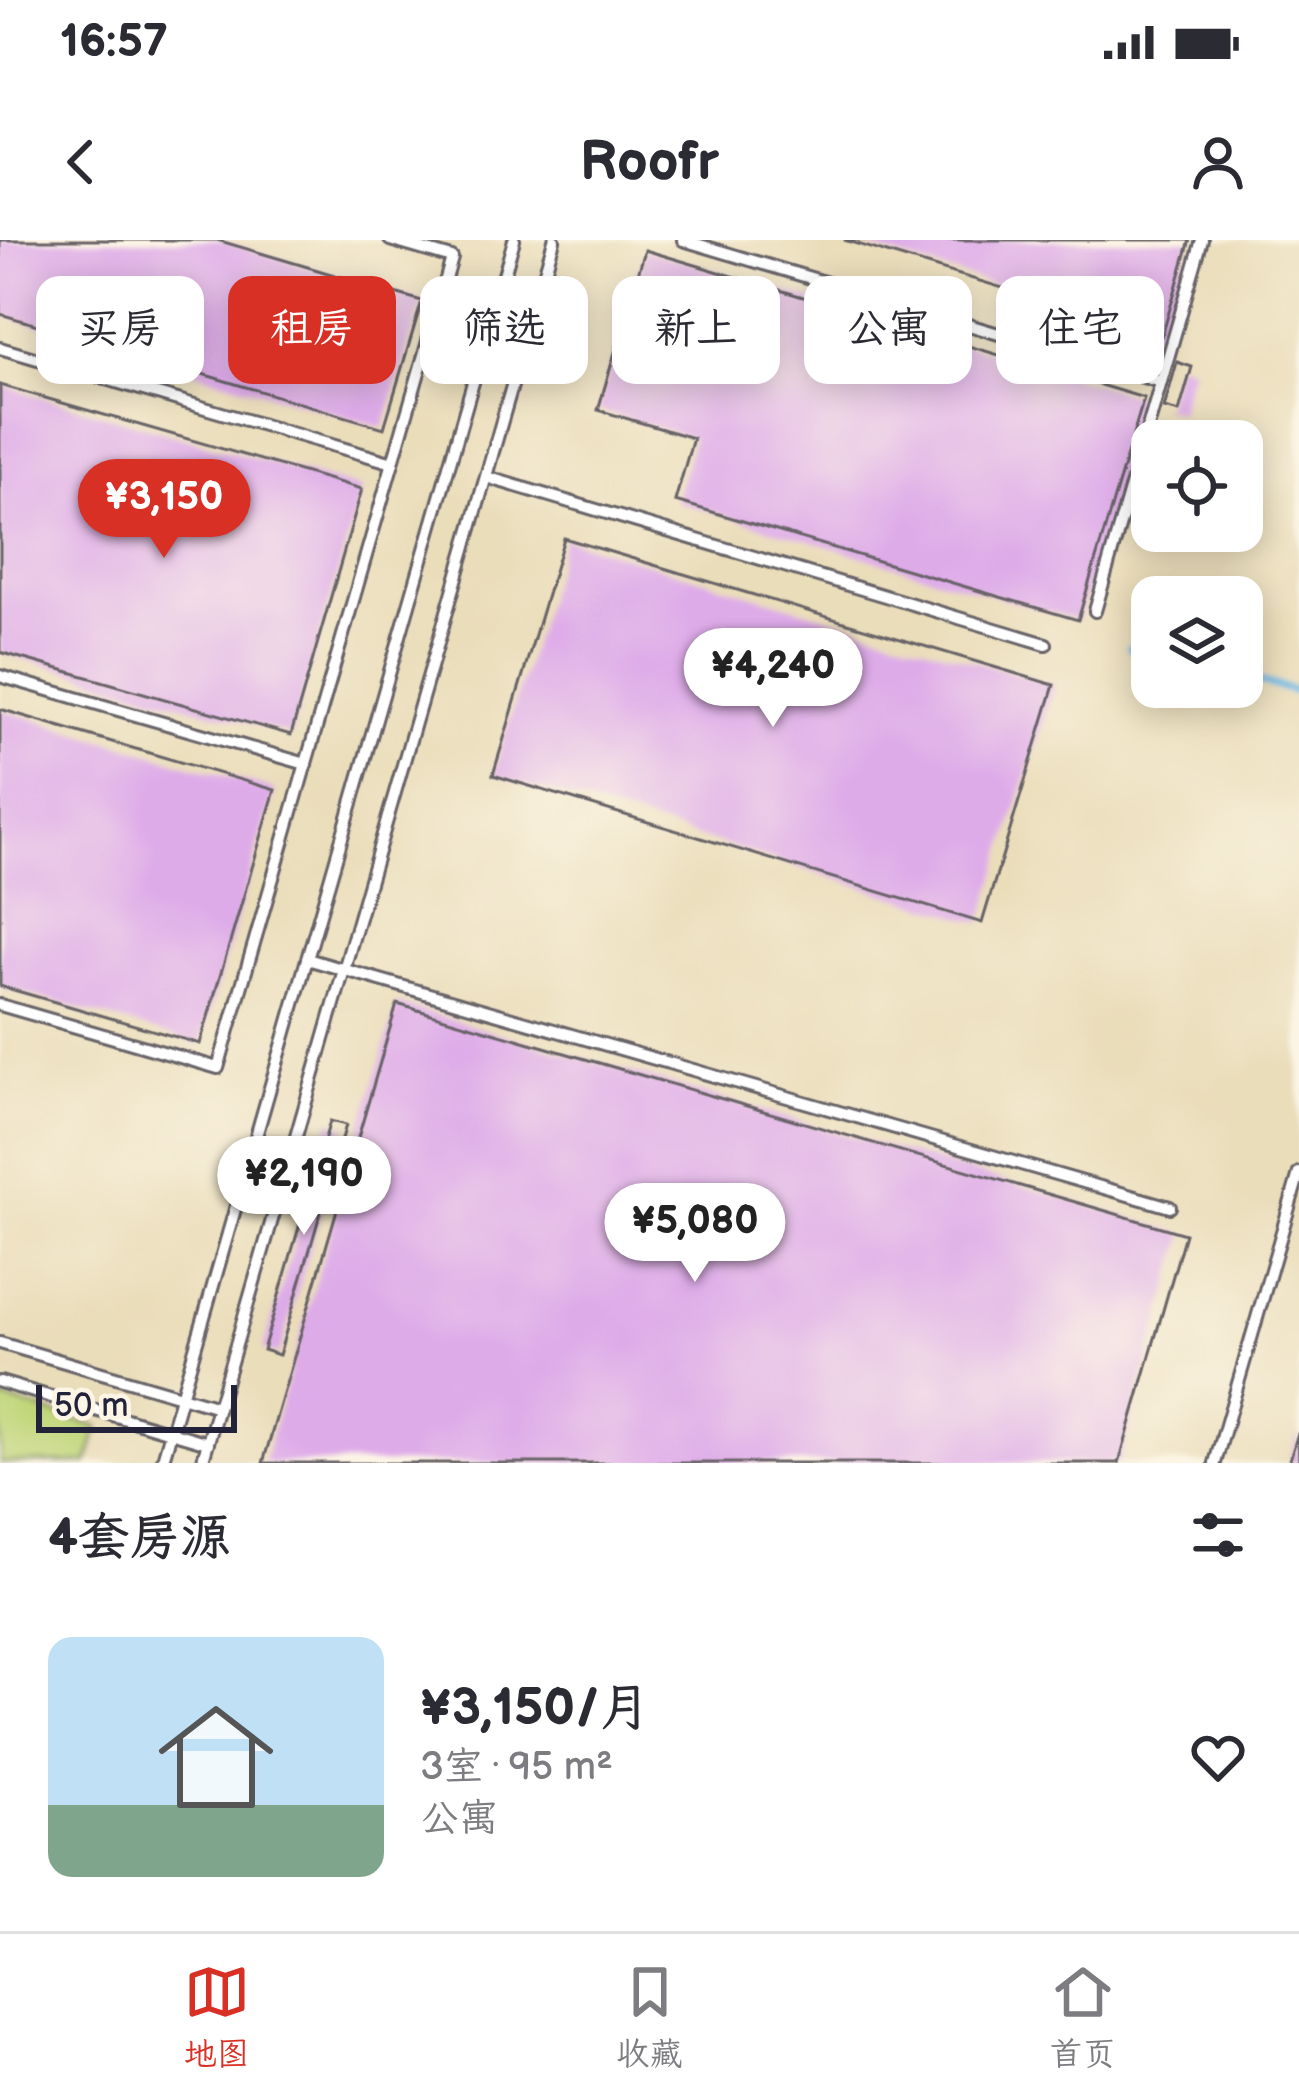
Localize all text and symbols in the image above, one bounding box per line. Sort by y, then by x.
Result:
text: 16:57 [60,15,168,70]
icon: back [48,129,114,195]
icon: person [1185,129,1251,195]
text: Roofr [580,130,719,195]
chip: 买房 [36,276,204,384]
chip: 租房 [228,276,396,384]
chip: 筛选 [420,276,588,384]
chip: 新上 [612,276,780,384]
chip: 公寓 [804,276,972,384]
chip: 住宅 [996,276,1164,384]
map controls [1131,420,1263,708]
button: locate [1131,420,1263,552]
pin: ¥3,150 [66,459,262,561]
text: ¥3,150 [105,474,223,521]
button: layers [1131,576,1263,708]
pin: ¥4,240 [675,628,871,730]
text: ¥4,240 [711,643,835,690]
pin: ¥2,190 [206,1136,402,1238]
text: ¥2,190 [244,1151,364,1198]
pin: ¥5,080 [597,1183,793,1285]
text: ¥5,080 [631,1198,759,1245]
scale bar [36,1379,237,1432]
text: 50 m [54,1386,129,1426]
icon: filters [1185,1502,1251,1568]
text: 4套房源 [48,1508,231,1569]
text: ¥3,150/月 [420,1678,651,1739]
icon: home [144,1685,288,1829]
icon: heart [1185,1724,1251,1790]
text: 3室 · 95 m² [420,1744,613,1791]
text: 公寓 [420,1796,498,1843]
tab: 地图 [184,1959,250,2075]
tab: 收藏 [617,1959,683,2075]
tab: 首页 [1050,1959,1116,2075]

